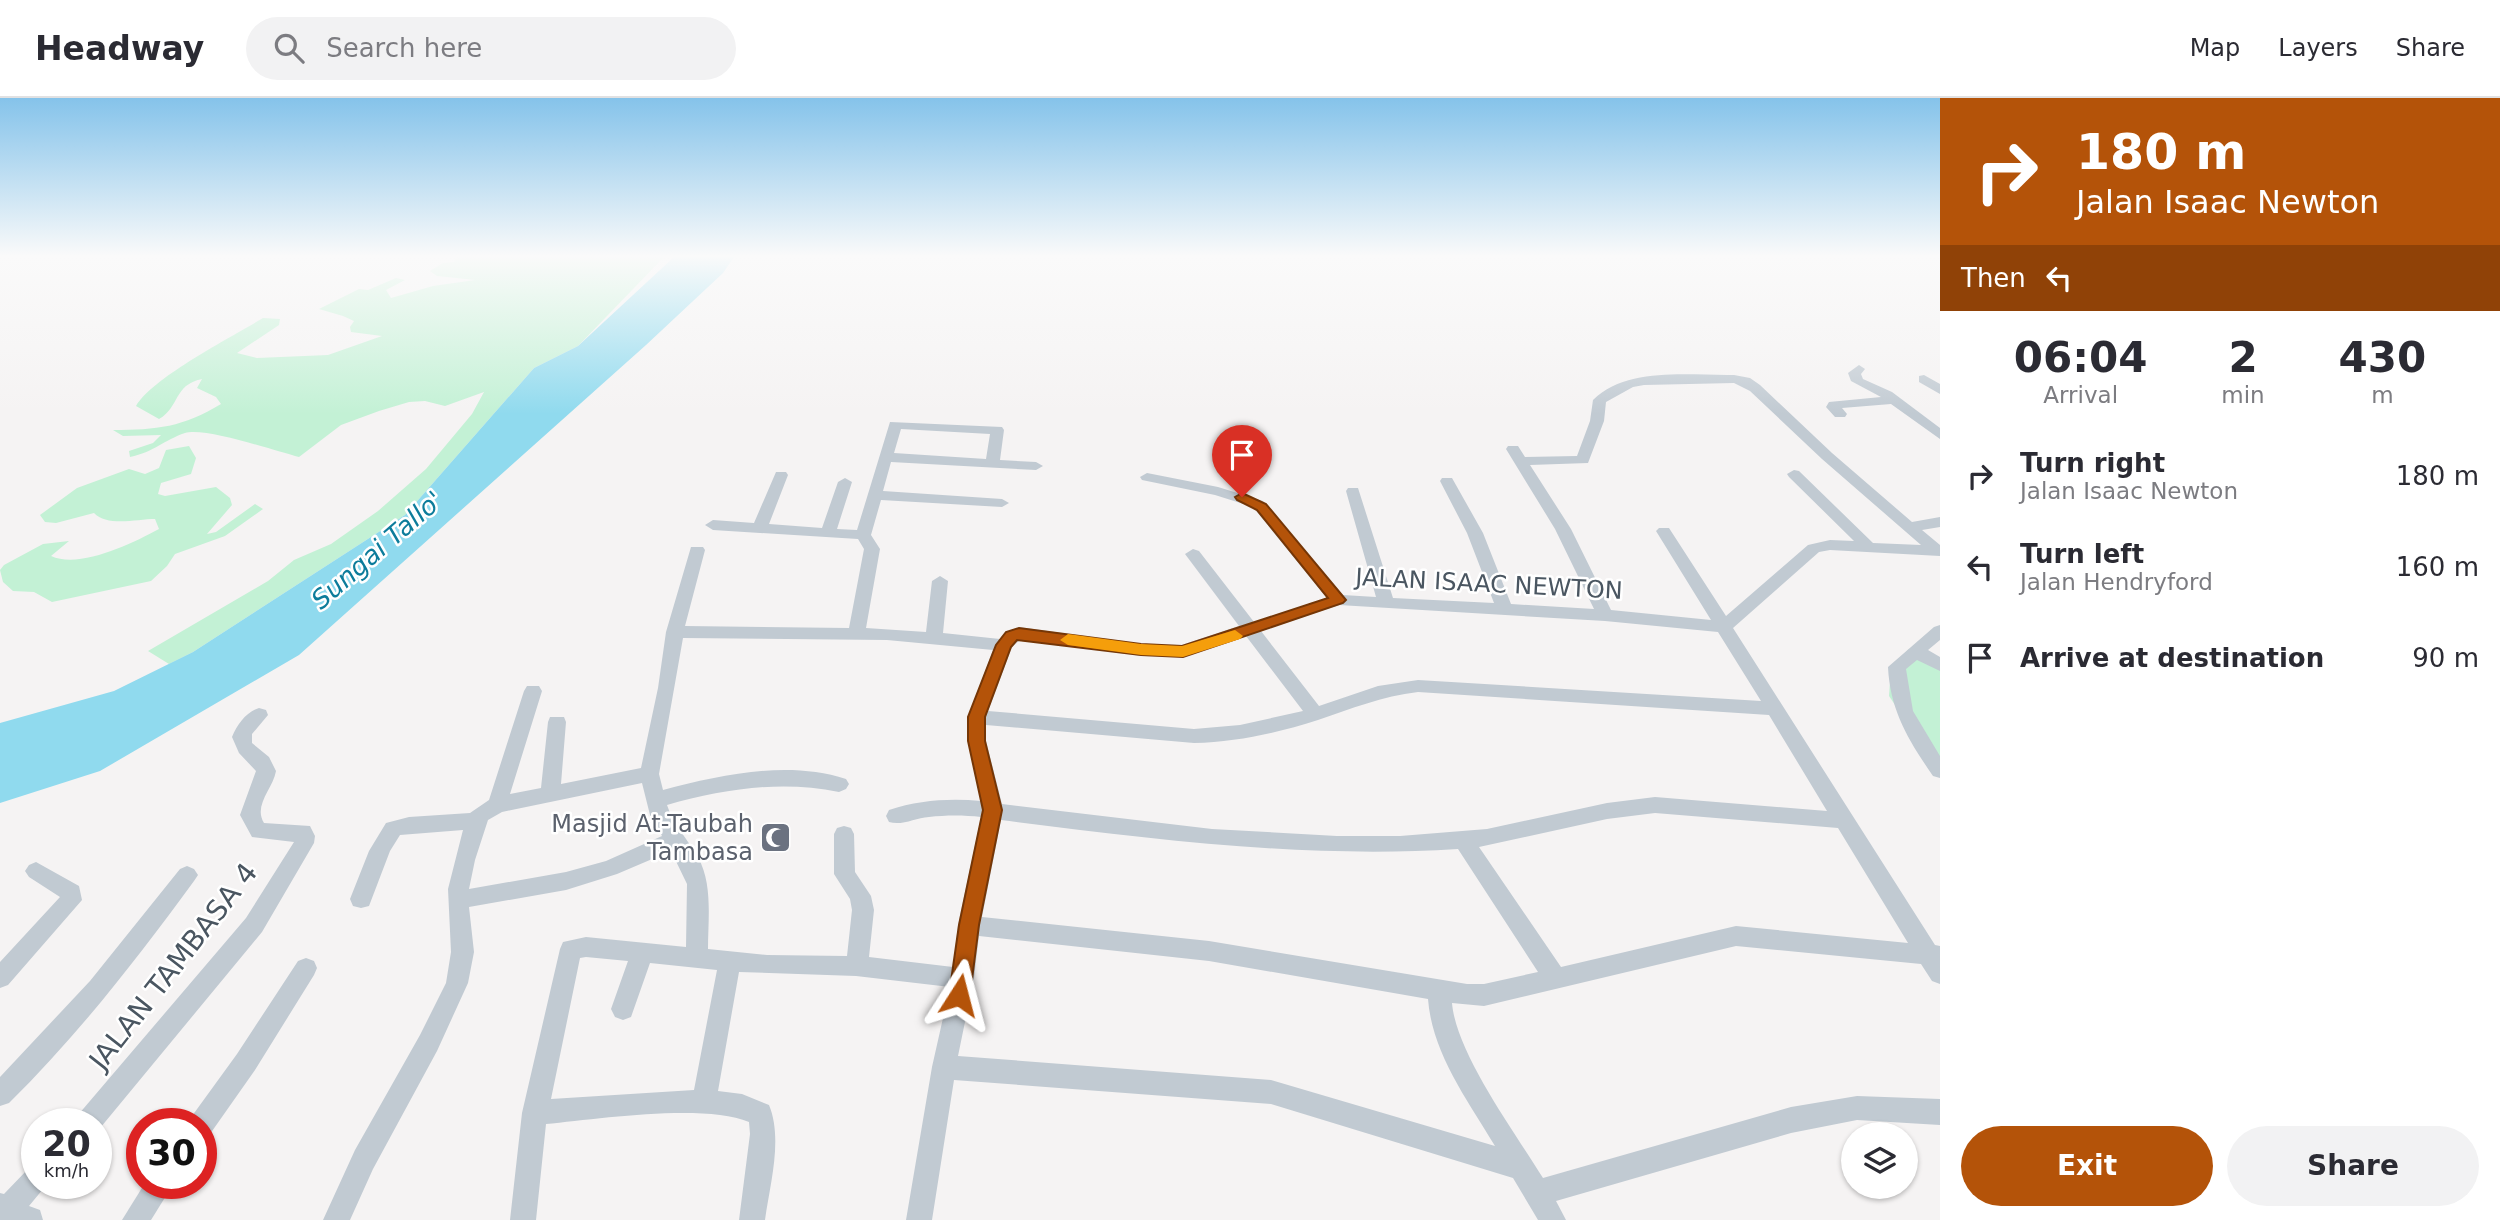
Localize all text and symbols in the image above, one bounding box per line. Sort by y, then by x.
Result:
search box [246,17,736,80]
text: Headway [35,29,204,68]
icon: search [270,29,308,67]
text: Search here [326,33,482,63]
text: Map [2190,34,2240,62]
text: Layers [2278,34,2358,62]
text: Share [2396,34,2465,62]
text: 180 m [2076,124,2246,181]
icon: right [1961,126,2052,217]
text: Jalan Isaac Newton [2076,183,2379,221]
icon: left [2040,259,2078,297]
text: Then [1961,263,2026,293]
text: 06:04 [2014,333,2148,382]
text: 2 [2228,333,2258,382]
text: 430 [2339,333,2426,382]
text: Arrival [2043,382,2118,408]
text: min [2221,382,2265,408]
text: m [2371,382,2394,408]
pin [1212,425,1272,497]
icon: arrive [1223,436,1261,474]
text: Turn right [2020,448,2165,478]
icon: right [1961,457,1999,495]
text: 180 m [2396,461,2479,491]
text: Jalan Isaac Newton [2020,478,2238,504]
water label: Sungai Tallo' [305,485,449,615]
text: Turn left [2020,539,2144,569]
icon: left [1961,548,1999,586]
text: 160 m [2396,552,2479,582]
street label: JALAN ISAAC NEWTON [1353,563,1623,605]
text: Jalan Hendryford [2020,569,2213,595]
icon: arrive [1961,639,1999,677]
text: Arrive at destination [2020,643,2324,673]
text: 90 m [2412,643,2479,673]
place label: Masjid At-Taubah Tambasa [551,810,753,866]
mosque icon: Masjid At-Taubah Tambasa [759,821,793,855]
street label: JALAN TAMBASA 4 [81,856,264,1078]
position arrow [922,958,996,1032]
speed limit sign: 30 [126,1108,217,1199]
map controls [1841,1122,1918,1199]
button: layers [1841,1122,1918,1199]
text: 20 [42,1124,91,1164]
button: Exit [1961,1126,2213,1206]
button: Share [2227,1126,2479,1206]
text: km/h [44,1160,89,1181]

